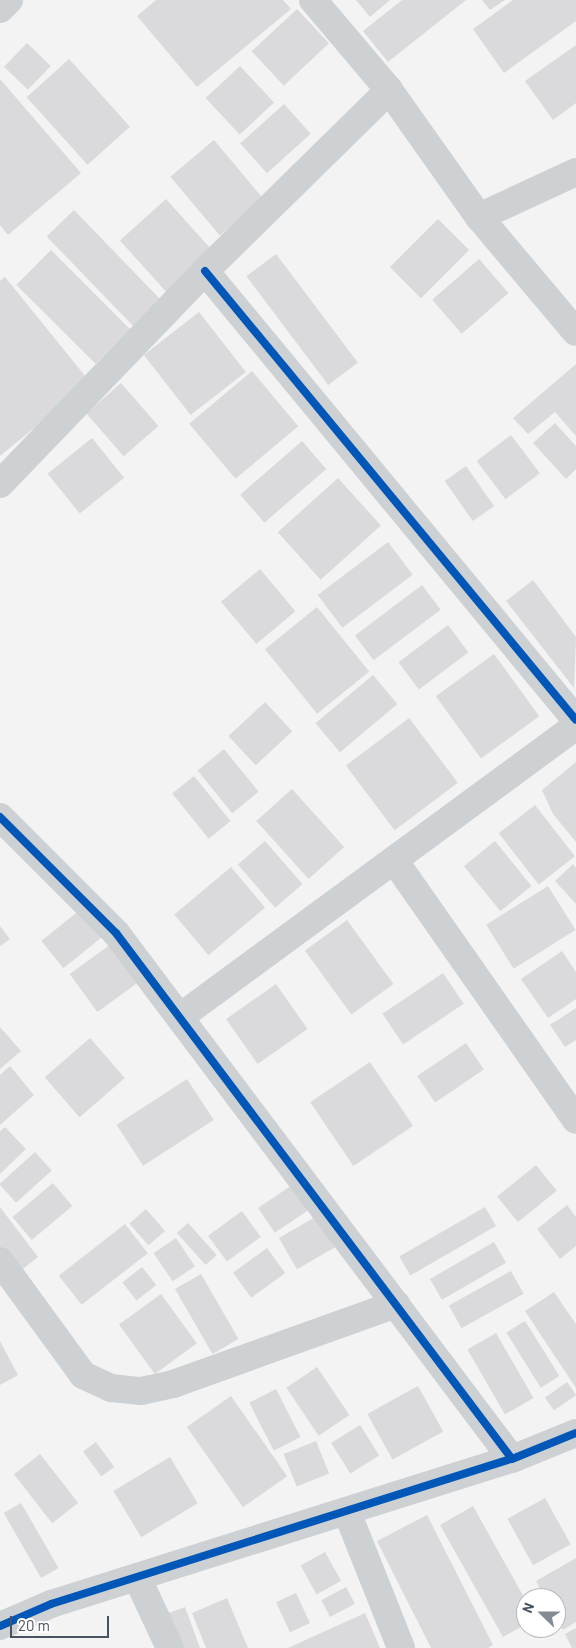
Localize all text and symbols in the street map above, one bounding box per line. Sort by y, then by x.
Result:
north arrow [516,1588,566,1638]
text: N [518,1600,537,1615]
scale bar [12,1606,111,1638]
text: 20 m [18,1616,50,1634]

